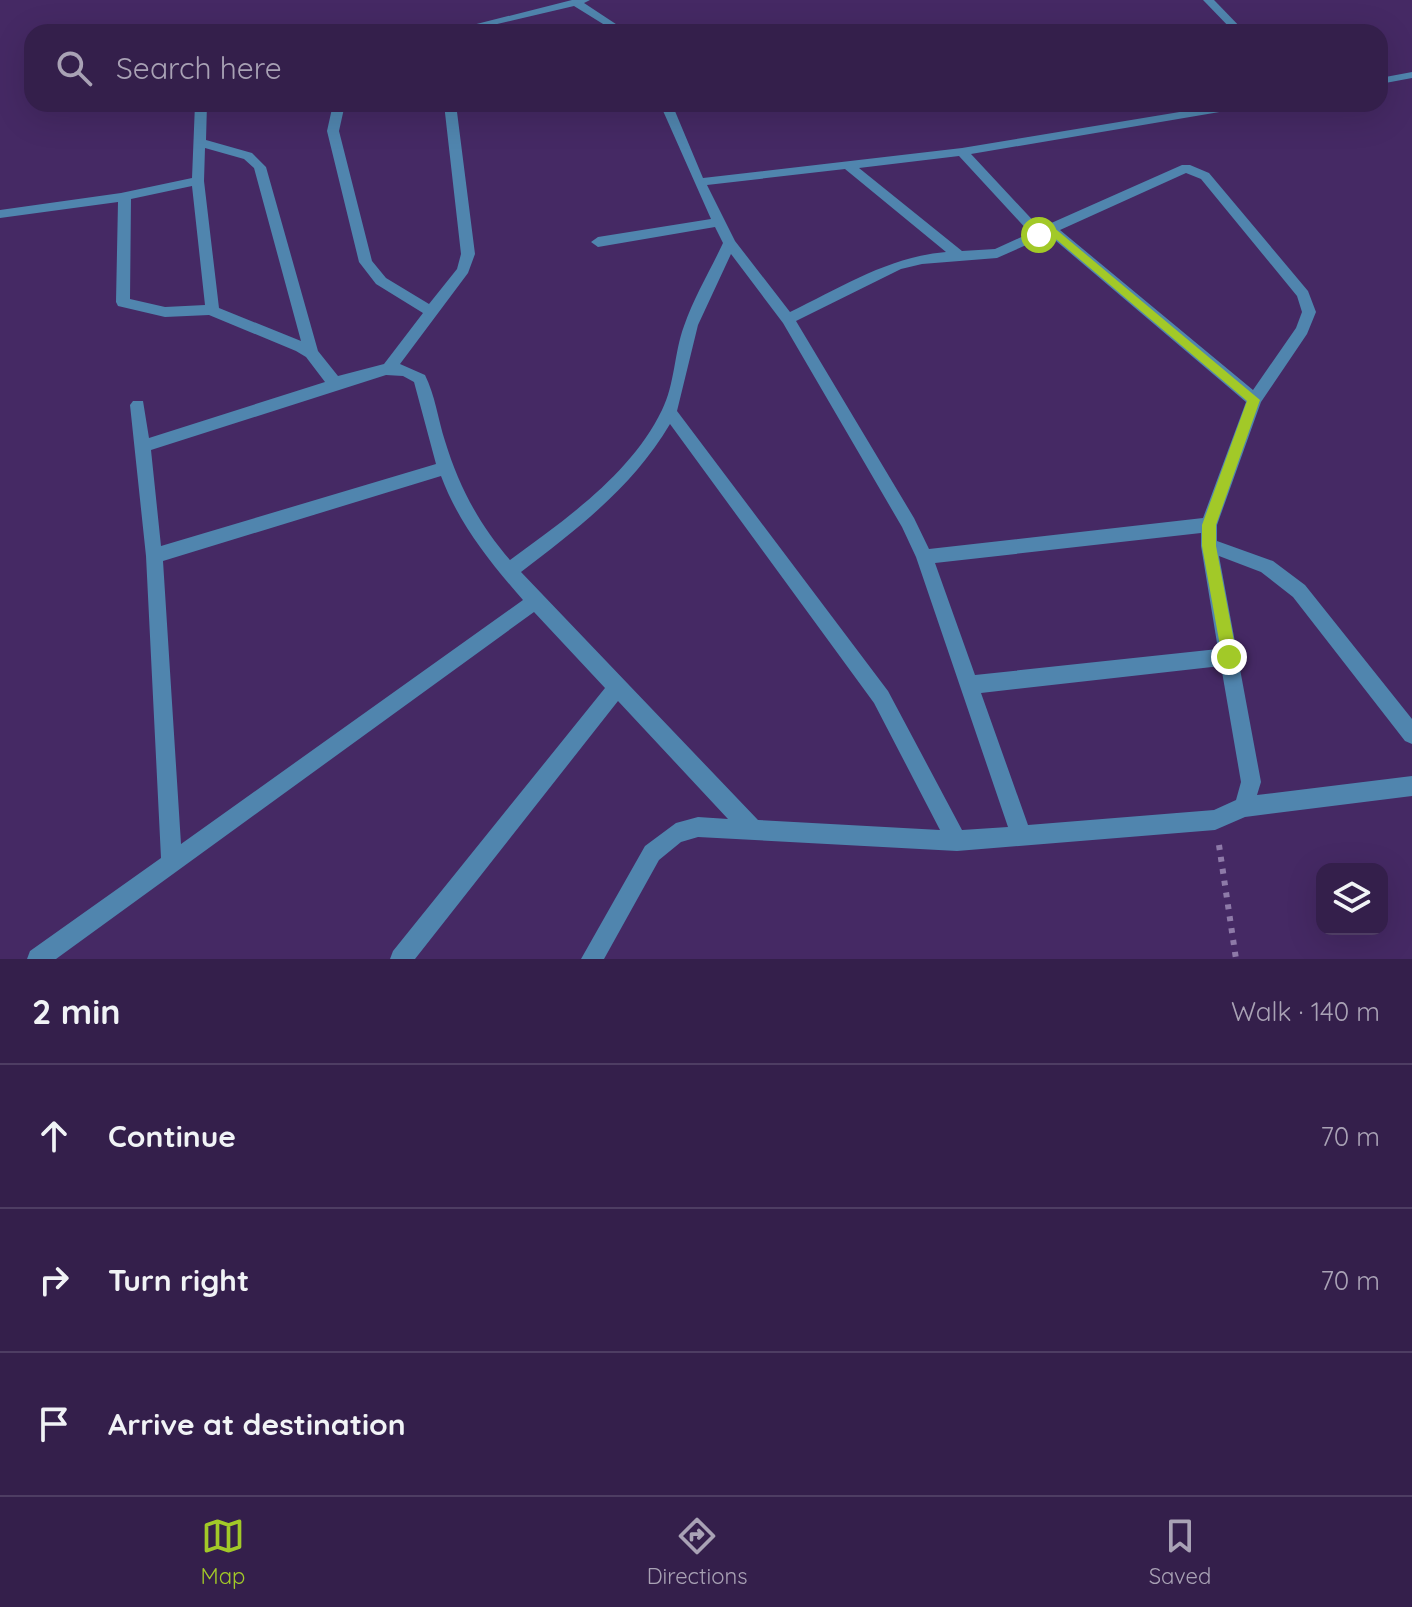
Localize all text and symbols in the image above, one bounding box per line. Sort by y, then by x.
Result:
search box [24,24,1388,112]
icon: search [52,46,96,90]
text: Search here [116,49,282,87]
route start [1021,217,1057,253]
route end [1211,639,1247,675]
map controls [1316,863,1388,935]
button: layers [1316,863,1388,935]
text: 2 min [32,990,121,1033]
text: Walk · 140 m [1231,995,1380,1028]
icon: ahead [32,1114,76,1158]
text: Continue [108,1117,236,1155]
text: 70 m [1320,1120,1380,1153]
icon: right [32,1258,76,1302]
text: Turn right [108,1261,249,1299]
text: 70 m [1320,1264,1380,1297]
icon: arrive [32,1402,76,1446]
text: Arrive at destination [108,1405,406,1443]
tab: Map [201,1514,245,1590]
tab: Directions [647,1514,747,1590]
tab: Saved [1149,1514,1211,1590]

